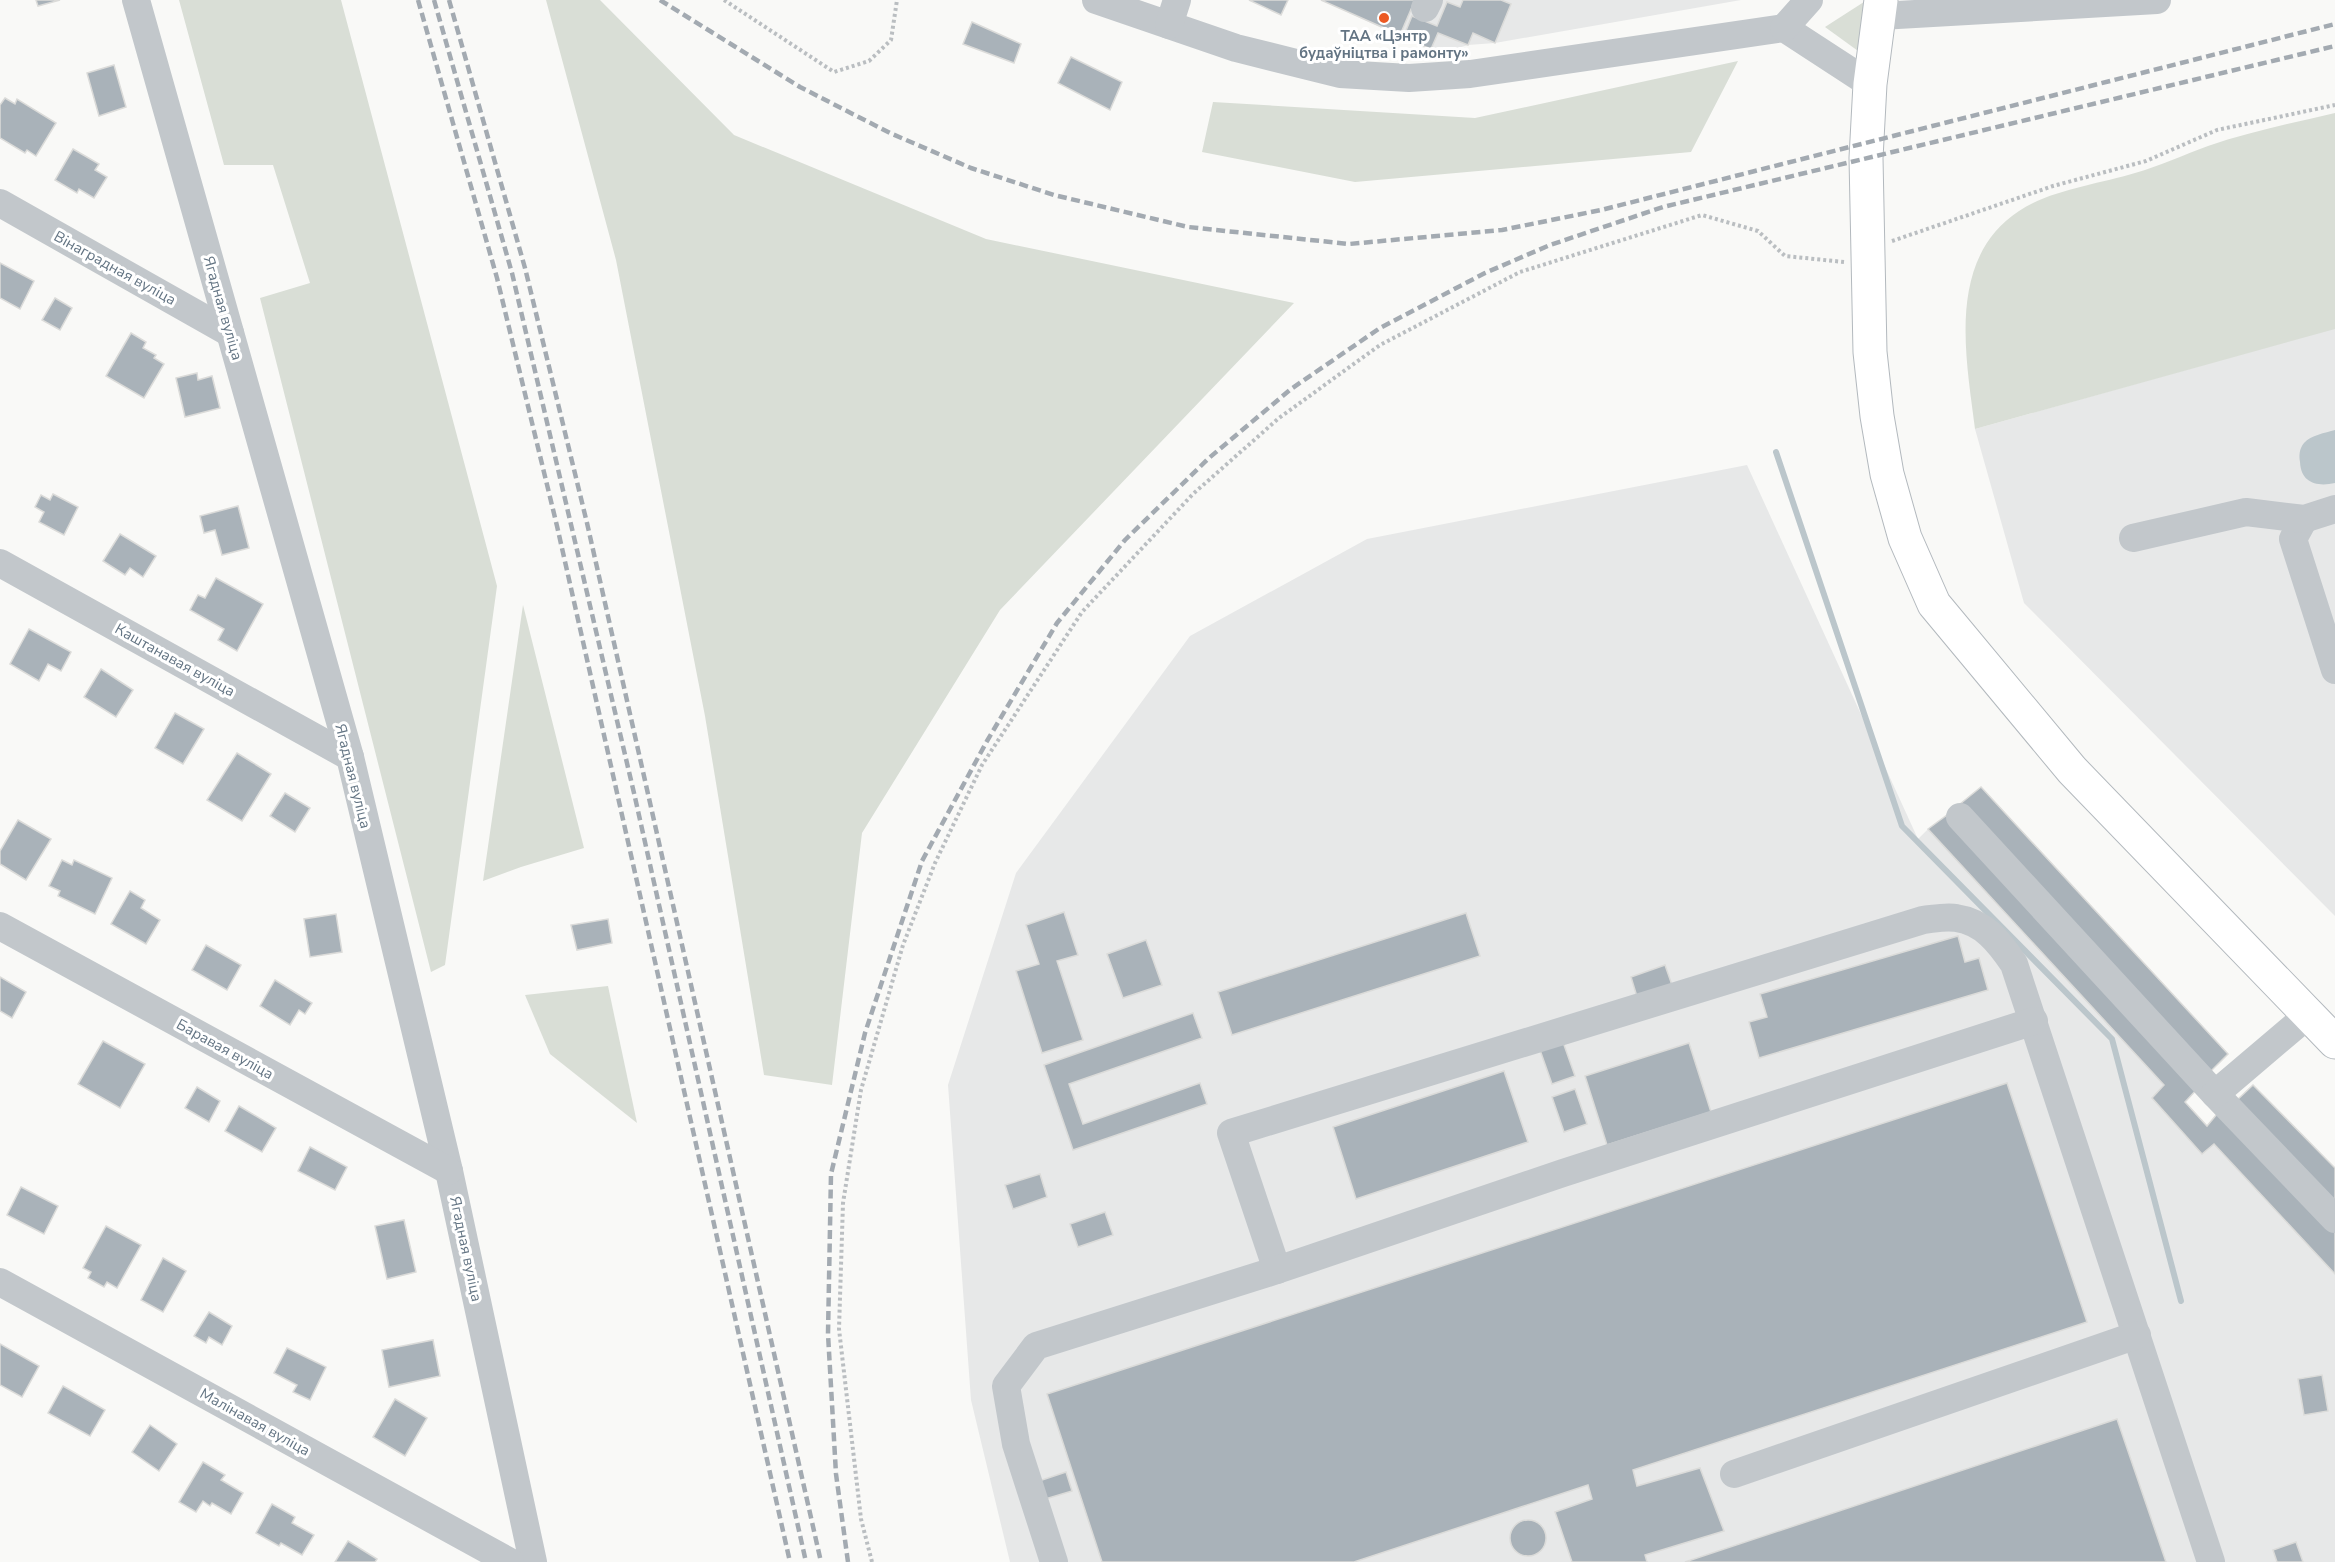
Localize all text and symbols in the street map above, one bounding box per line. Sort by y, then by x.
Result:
marker: ТАА «Цэнтр будаўніцтва і рамонту» [1377,11,1391,25]
place label: ТАА «Цэнтр будаўніцтва і рамонту» [1299,26,1469,63]
street label: Вінаградная вуліца [50,226,180,310]
street label: Ягадная вуліца [199,254,247,362]
street label: Каштанавая вуліца [111,619,239,701]
street label: Ягадная вуліца [330,722,376,830]
street label: Баравая вуліца [173,1014,277,1084]
street label: Ягадная вуліца [445,1194,487,1304]
street label: Малінавая вуліца [196,1383,314,1461]

